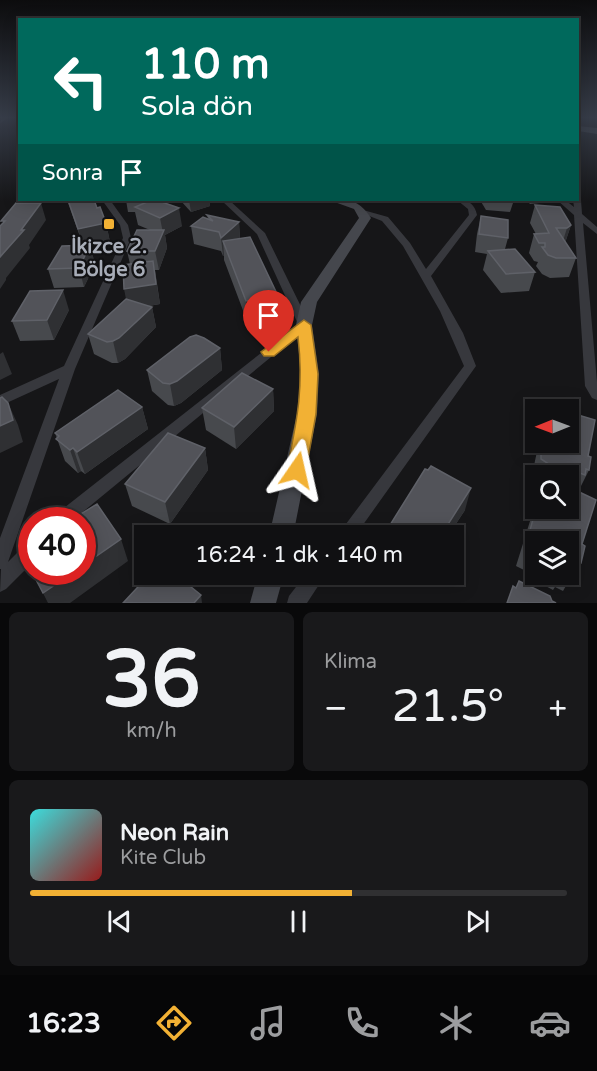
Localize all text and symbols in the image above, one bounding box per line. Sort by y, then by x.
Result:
text: 110 m [141,39,270,90]
icon: left [42,42,120,120]
text: Sola dön [141,90,253,123]
icon: arrive [115,156,148,189]
text: Sonra [42,160,103,186]
marker: İkizce 2. Bölge 6 [102,217,116,231]
place label: İkizce 2. Bölge 6 [71,234,147,282]
pin [243,290,294,352]
icon: arrive [252,299,285,332]
north arrow [525,399,579,453]
map controls [525,399,579,585]
position arrow [265,438,329,502]
button: search [525,465,579,519]
speed limit sign: 40 [18,507,96,585]
button: layers [525,531,579,585]
text: 16:24 · 1 dk · 140 m [195,542,403,568]
text: 36 [103,633,200,727]
text: Klima [324,650,377,674]
text: 21.5° [392,680,504,734]
text: − [324,689,348,728]
text: + [548,689,567,728]
text: km/h [126,719,177,743]
text: Neon Rain [120,820,229,846]
text: Kite Club [120,846,206,870]
icon: previous [103,905,136,938]
icon: pause [282,905,315,938]
icon: next [461,905,494,938]
icon: directions [153,1002,195,1044]
icon: music [247,1002,289,1044]
icon: phone [341,1002,383,1044]
icon: climate [435,1002,477,1044]
icon: car [529,1002,571,1044]
text: 16:23 [26,1007,101,1040]

